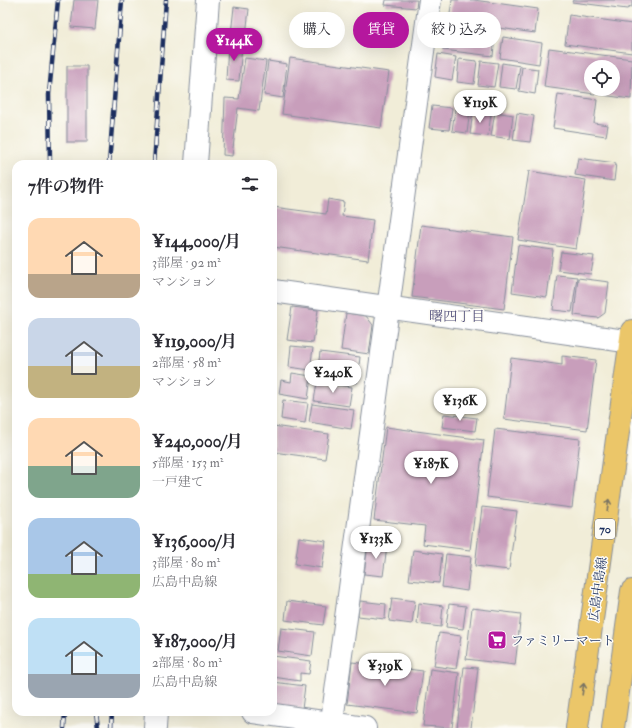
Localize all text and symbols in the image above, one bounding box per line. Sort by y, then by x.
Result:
chip: 購入 [289,12,345,48]
chip: 賃貸 [353,12,409,48]
chip: 絞り込み [417,12,501,48]
pin: ¥144K [206,28,262,62]
text: ¥144K [215,33,253,49]
map controls [584,60,620,96]
button: locate [584,60,620,96]
pin: ¥119K [452,90,508,124]
text: ¥119K [463,95,497,111]
icon: filters [239,173,261,195]
text: 7件の物件 [28,176,104,197]
text: ¥144,000/月 [152,231,241,252]
icon: home [60,234,108,282]
text: 3部屋 · 92 m² [152,255,221,271]
text: マンション [152,274,216,290]
district label: 曙四丁目 [429,308,485,325]
text: ¥119,000/月 [152,331,237,352]
icon: home [60,334,108,382]
text: 2部屋 · 58 m² [152,355,221,371]
pin: ¥240K [305,360,361,394]
text: ¥240K [313,365,353,381]
text: マンション [152,374,216,390]
pin: ¥136K [432,388,488,422]
text: ¥136K [442,393,478,409]
text: ¥240,000/月 [152,431,243,452]
icon: home [60,434,108,482]
pin: ¥187K [403,451,459,485]
text: 5部屋 · 153 m² [152,455,224,471]
text: ¥187K [413,456,449,472]
text: 一戸建て [152,474,204,490]
one-way arrow [604,499,612,512]
road number: 70 [595,519,615,539]
pin: ¥133K [348,526,404,560]
text: ¥136,000/月 [152,531,238,552]
text: ¥133K [359,531,393,547]
icon: home [60,534,108,582]
text: 3部屋 · 80 m² [152,555,220,571]
street label: 広島中島線 [586,556,610,622]
text: 広島中島線 [152,574,217,590]
supermarket icon: ファミリーマート [486,629,508,651]
text: ¥187,000/月 [152,631,238,652]
place label: ファミリーマート [511,633,615,649]
icon: home [60,634,108,682]
pin: ¥319K [357,653,413,687]
text: 2部屋 · 80 m² [152,655,222,671]
text: ¥319K [367,658,403,674]
text: 広島中島線 [152,674,217,690]
one-way arrow [579,683,587,696]

